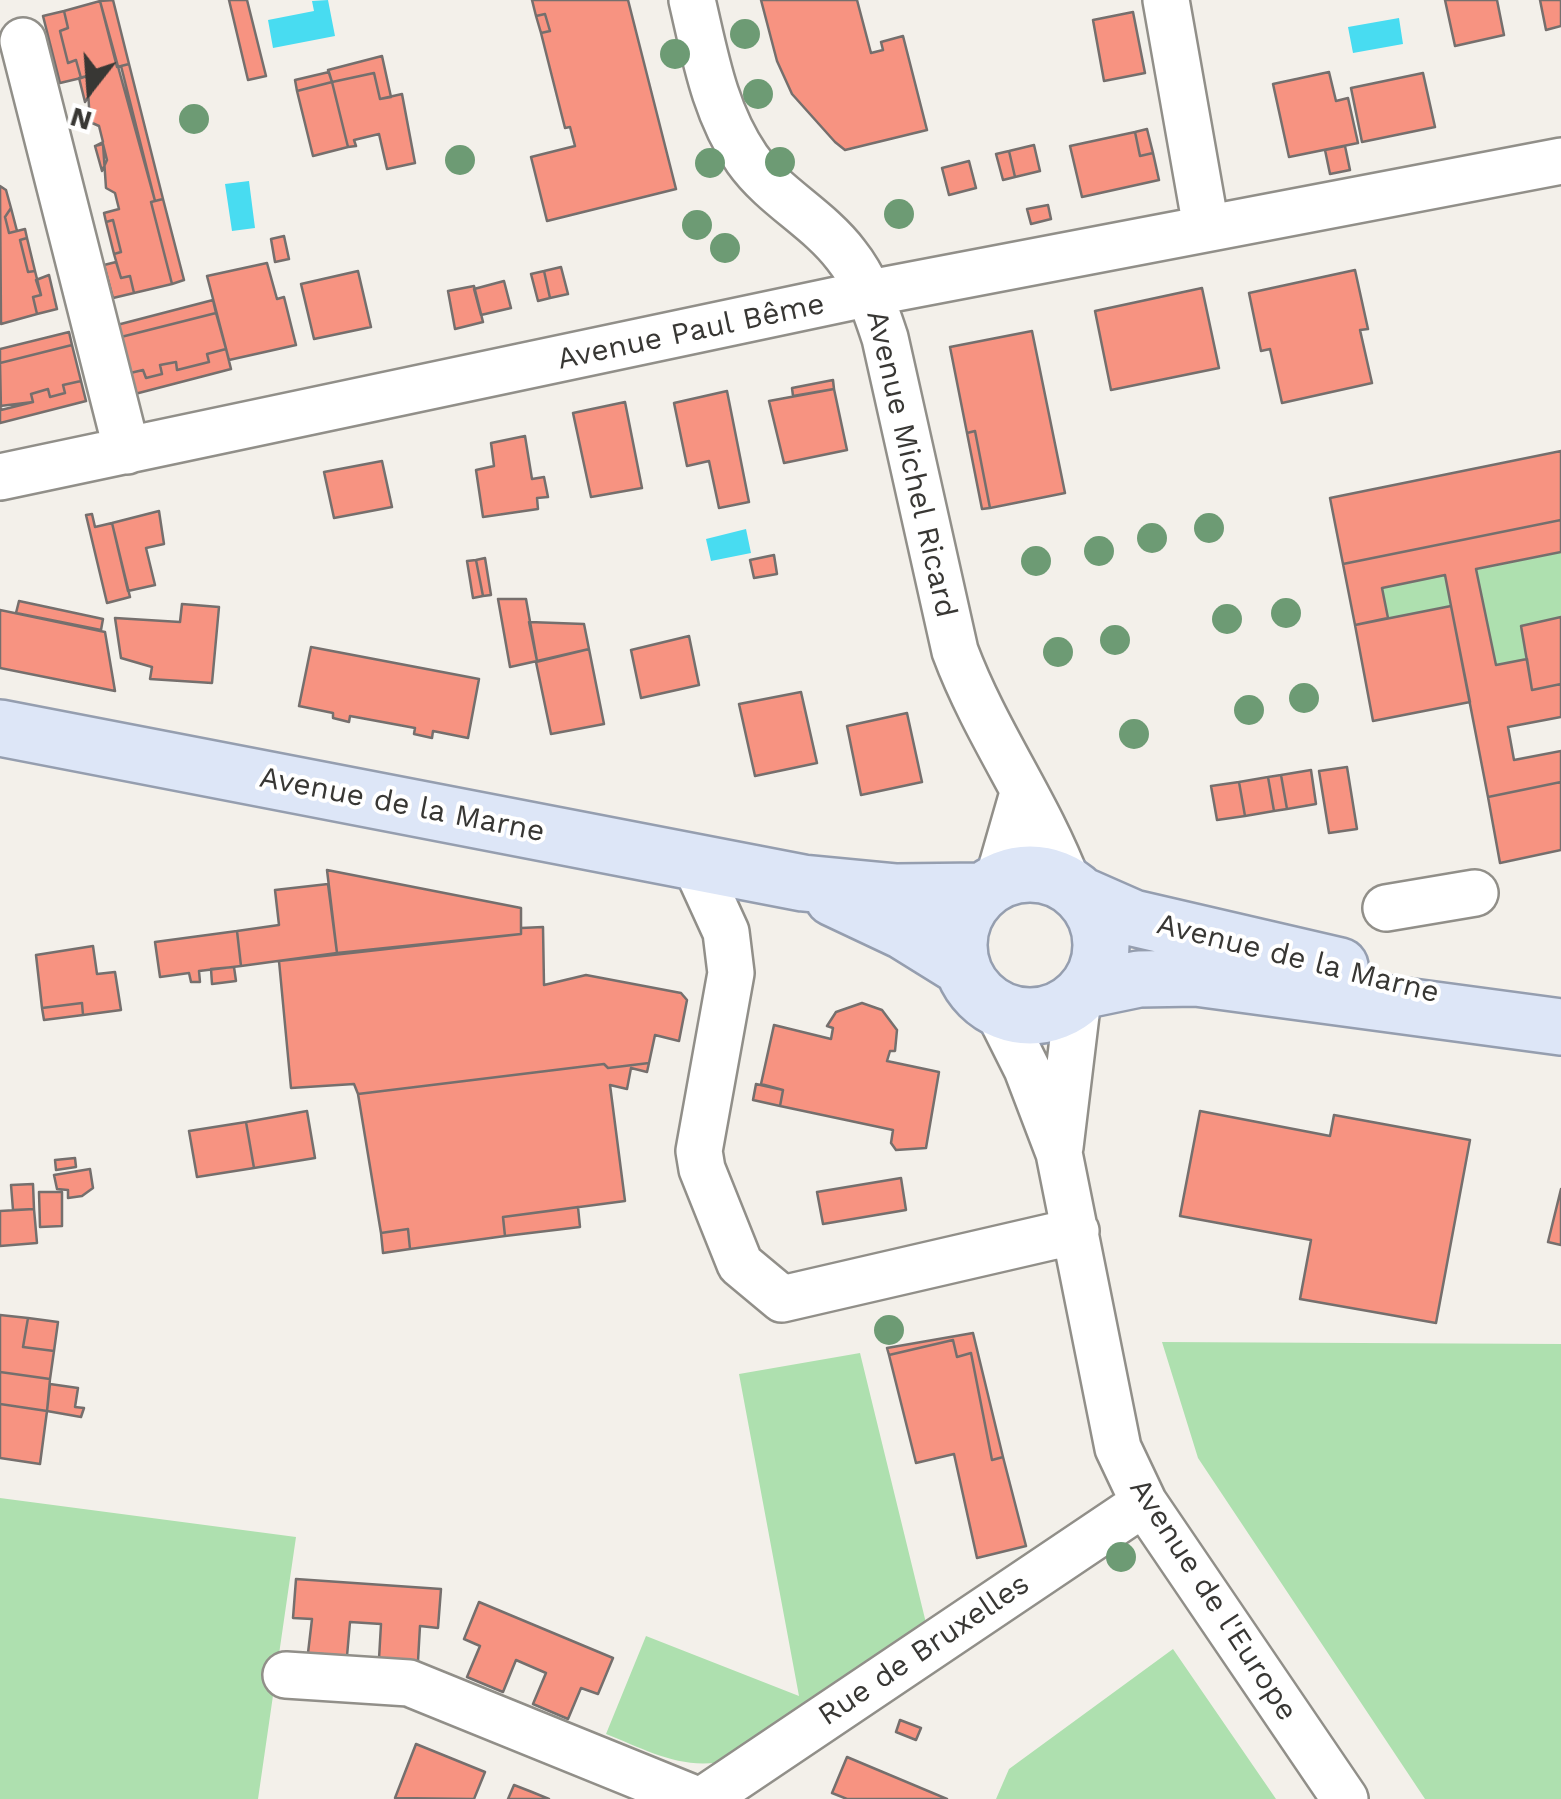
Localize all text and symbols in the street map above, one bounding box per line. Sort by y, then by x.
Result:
north arrow [40,40,140,140]
text: N [66,100,96,138]
street label: Avenue Paul Bême [554,286,828,378]
street label: Avenue Michel Ricard [858,307,964,621]
street label: Avenue de la Marne [256,760,548,850]
street label: Avenue de la Marne [1153,907,1443,1011]
street label: Avenue de l'Europe [1121,1472,1305,1728]
street label: Rue de Bruxelles [812,1566,1036,1734]

